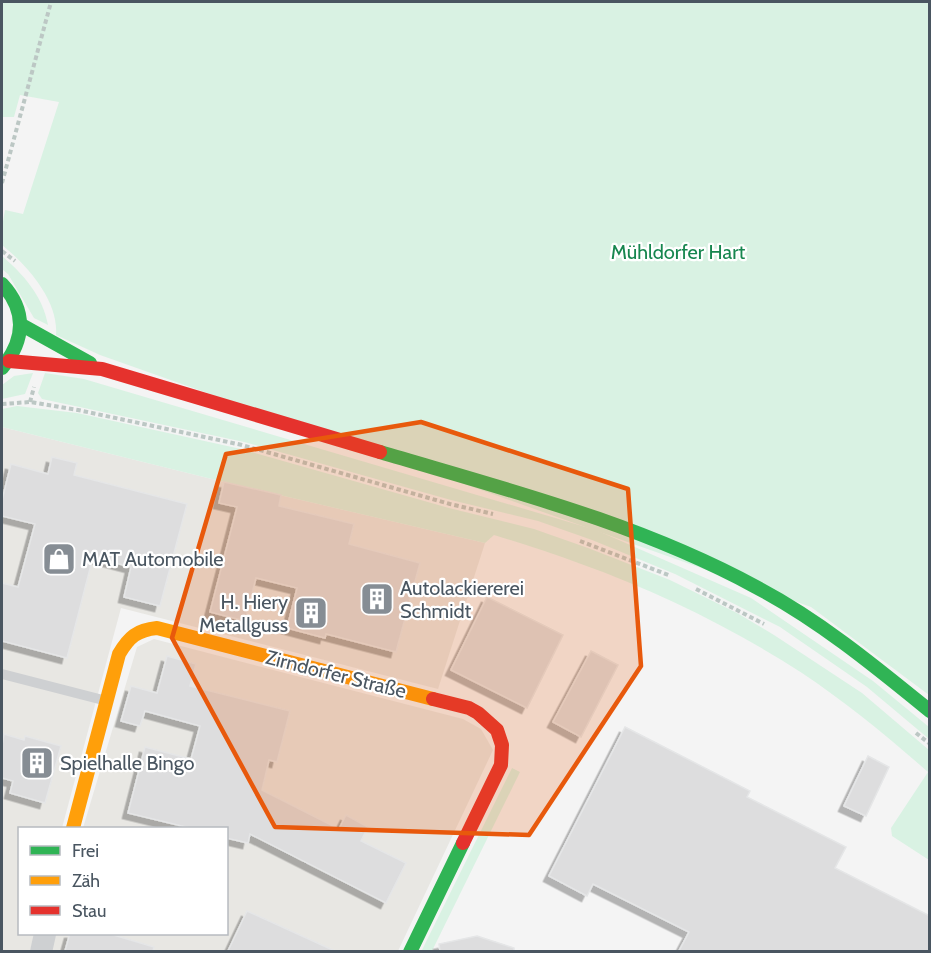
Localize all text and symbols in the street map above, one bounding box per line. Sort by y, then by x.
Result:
park label: Mühldorfer Hart [611,240,745,264]
shop icon: MAT Automobile [41,541,77,577]
place label: MAT Automobile [82,547,224,571]
place label: Autolackiererei Schmidt [400,576,524,623]
building icon: Autolackiererei Schmidt [359,581,395,617]
place label: H. Hiery Metallguss [199,590,288,637]
building icon: H. Hiery Metallguss [293,595,329,631]
street label: Zirndorfer Straße [263,645,409,703]
building icon: Spielhalle Bingo [19,745,55,781]
place label: Spielhalle Bingo [60,751,195,775]
legend [18,827,228,935]
text: Frei [72,840,99,862]
text: Zäh [72,870,100,892]
text: Stau [72,900,106,922]

